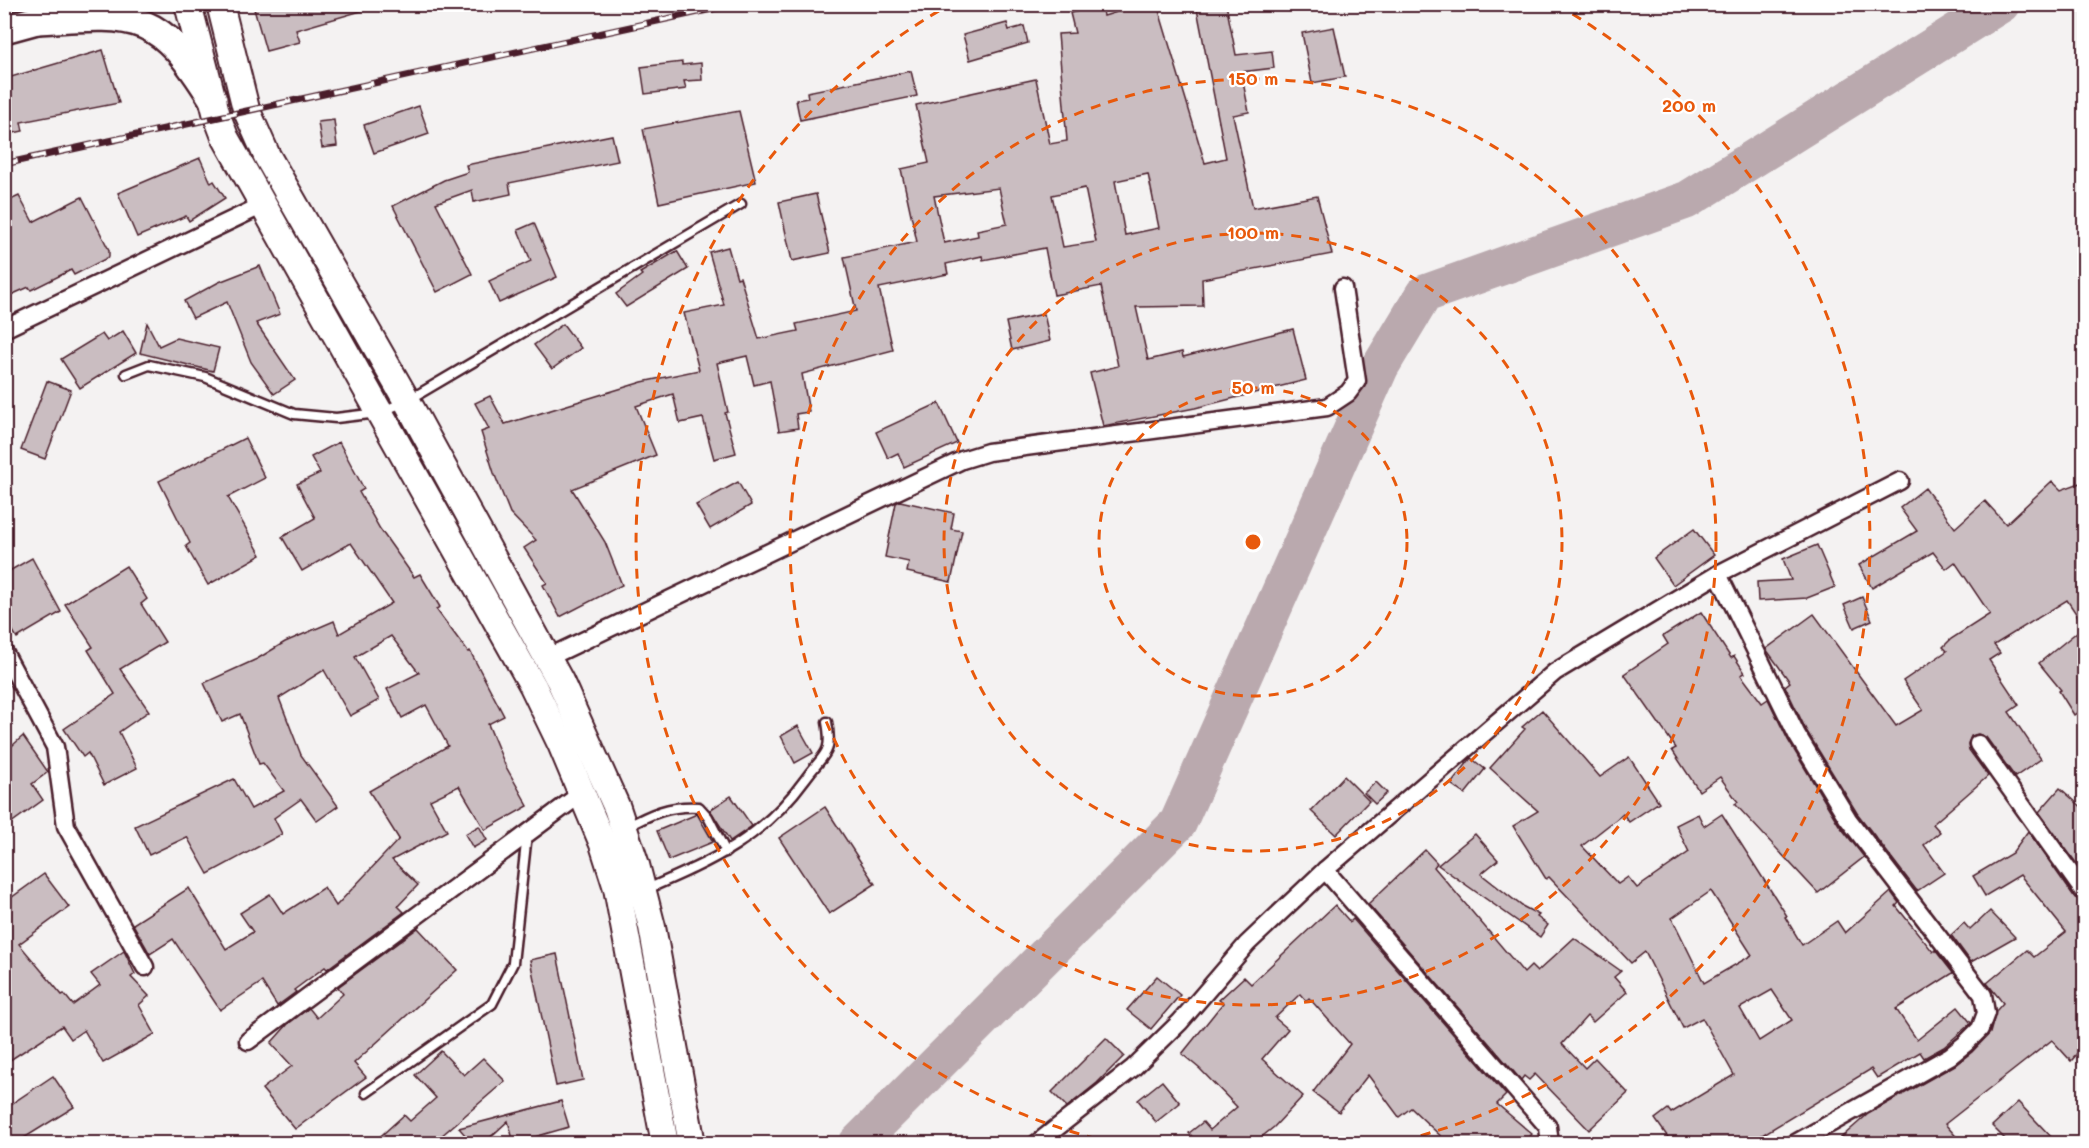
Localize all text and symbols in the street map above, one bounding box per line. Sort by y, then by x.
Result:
text: 150 m [1228,66,1278,90]
text: 200 m [1662,93,1716,117]
text: 100 m [1227,220,1279,244]
text: 50 m [1232,375,1274,399]
centre of rings [1243,532,1263,552]

